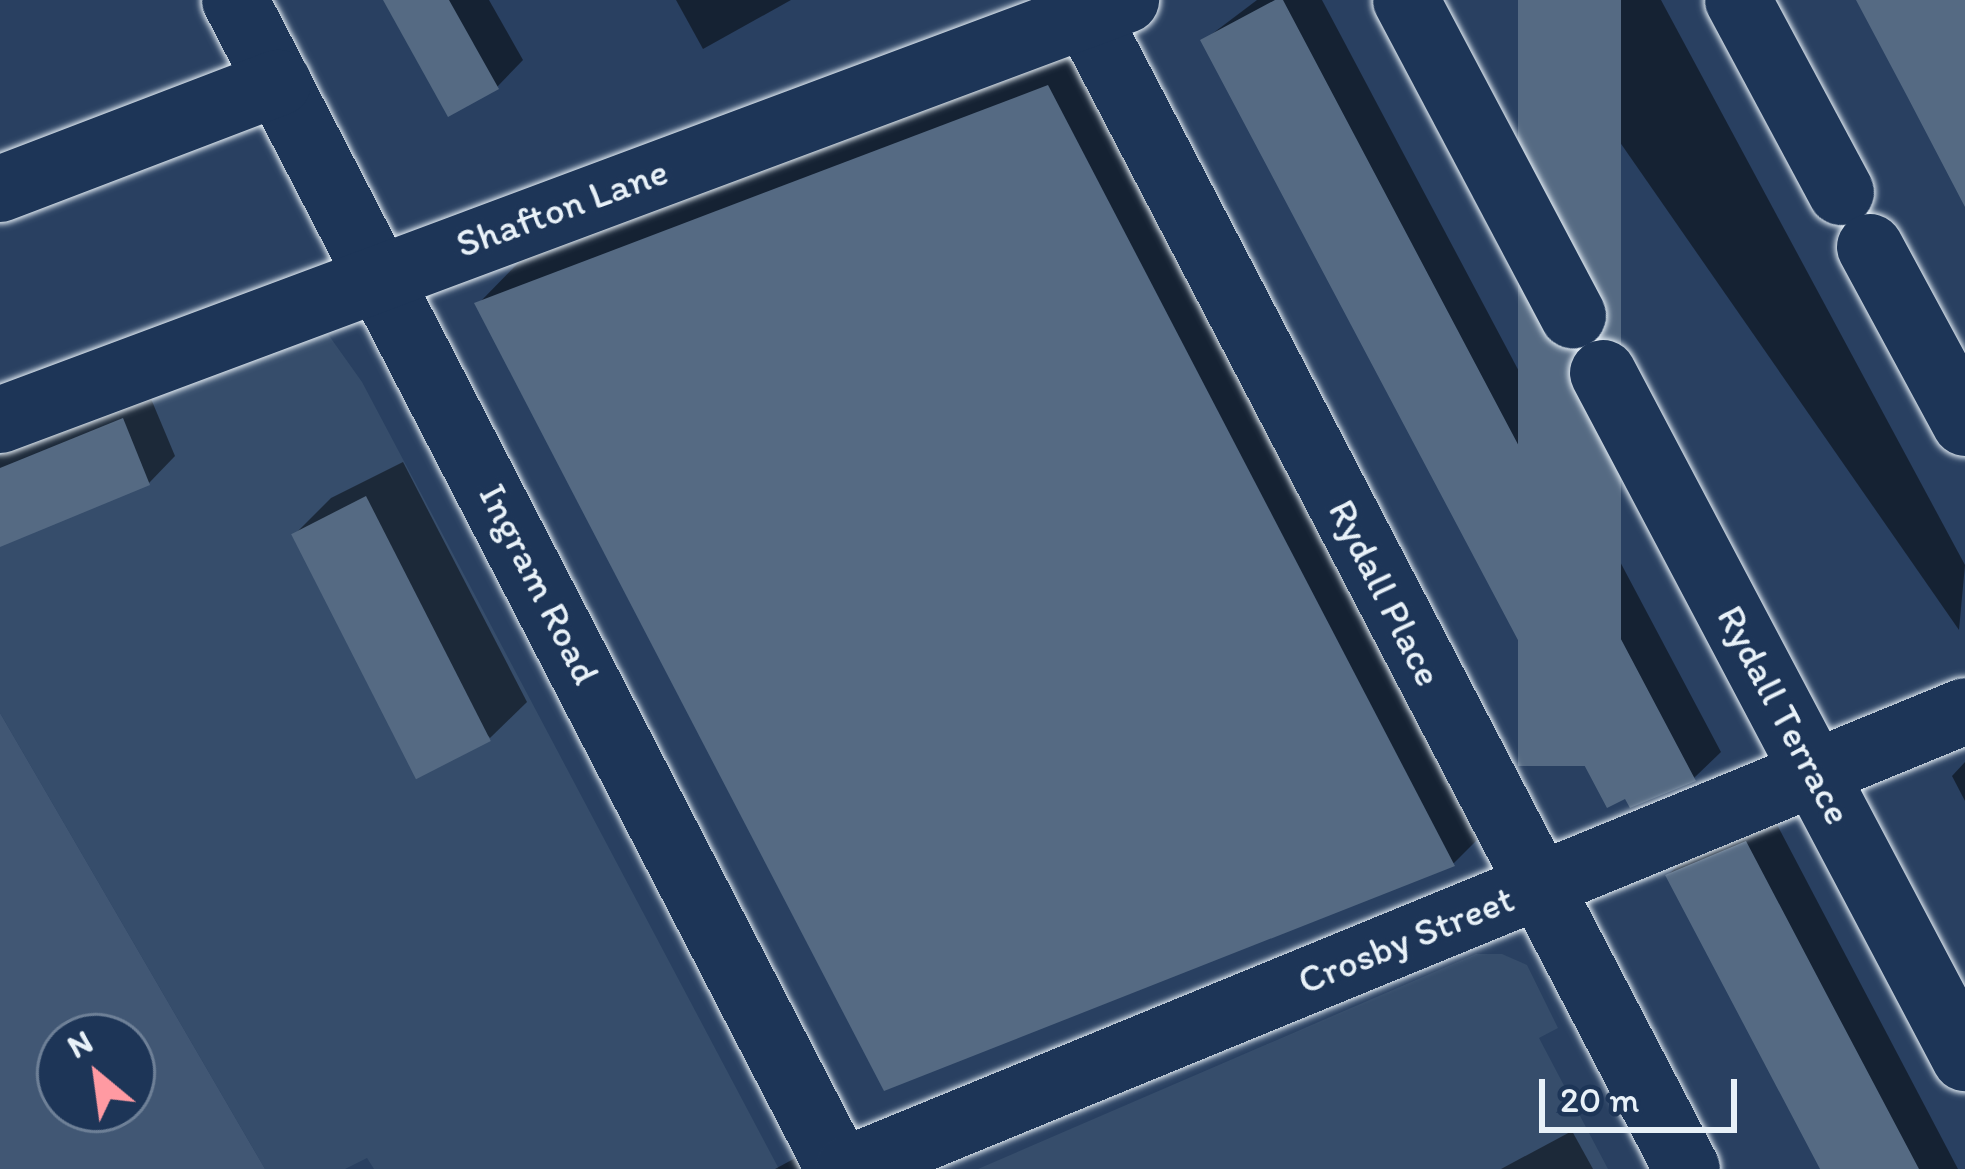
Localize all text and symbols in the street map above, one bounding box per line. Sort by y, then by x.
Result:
street label: Shafton Lane [450,148,674,268]
street label: Ingram Road [469,476,609,692]
street label: Rydall Place [1318,492,1452,694]
street label: Rydall Terrace [1708,600,1860,830]
street label: Crosby Street [1292,876,1520,1004]
north arrow [36,1013,156,1133]
text: N [61,1021,99,1066]
scale bar [1545,1055,1743,1129]
text: 20 m [1560,1078,1640,1121]

